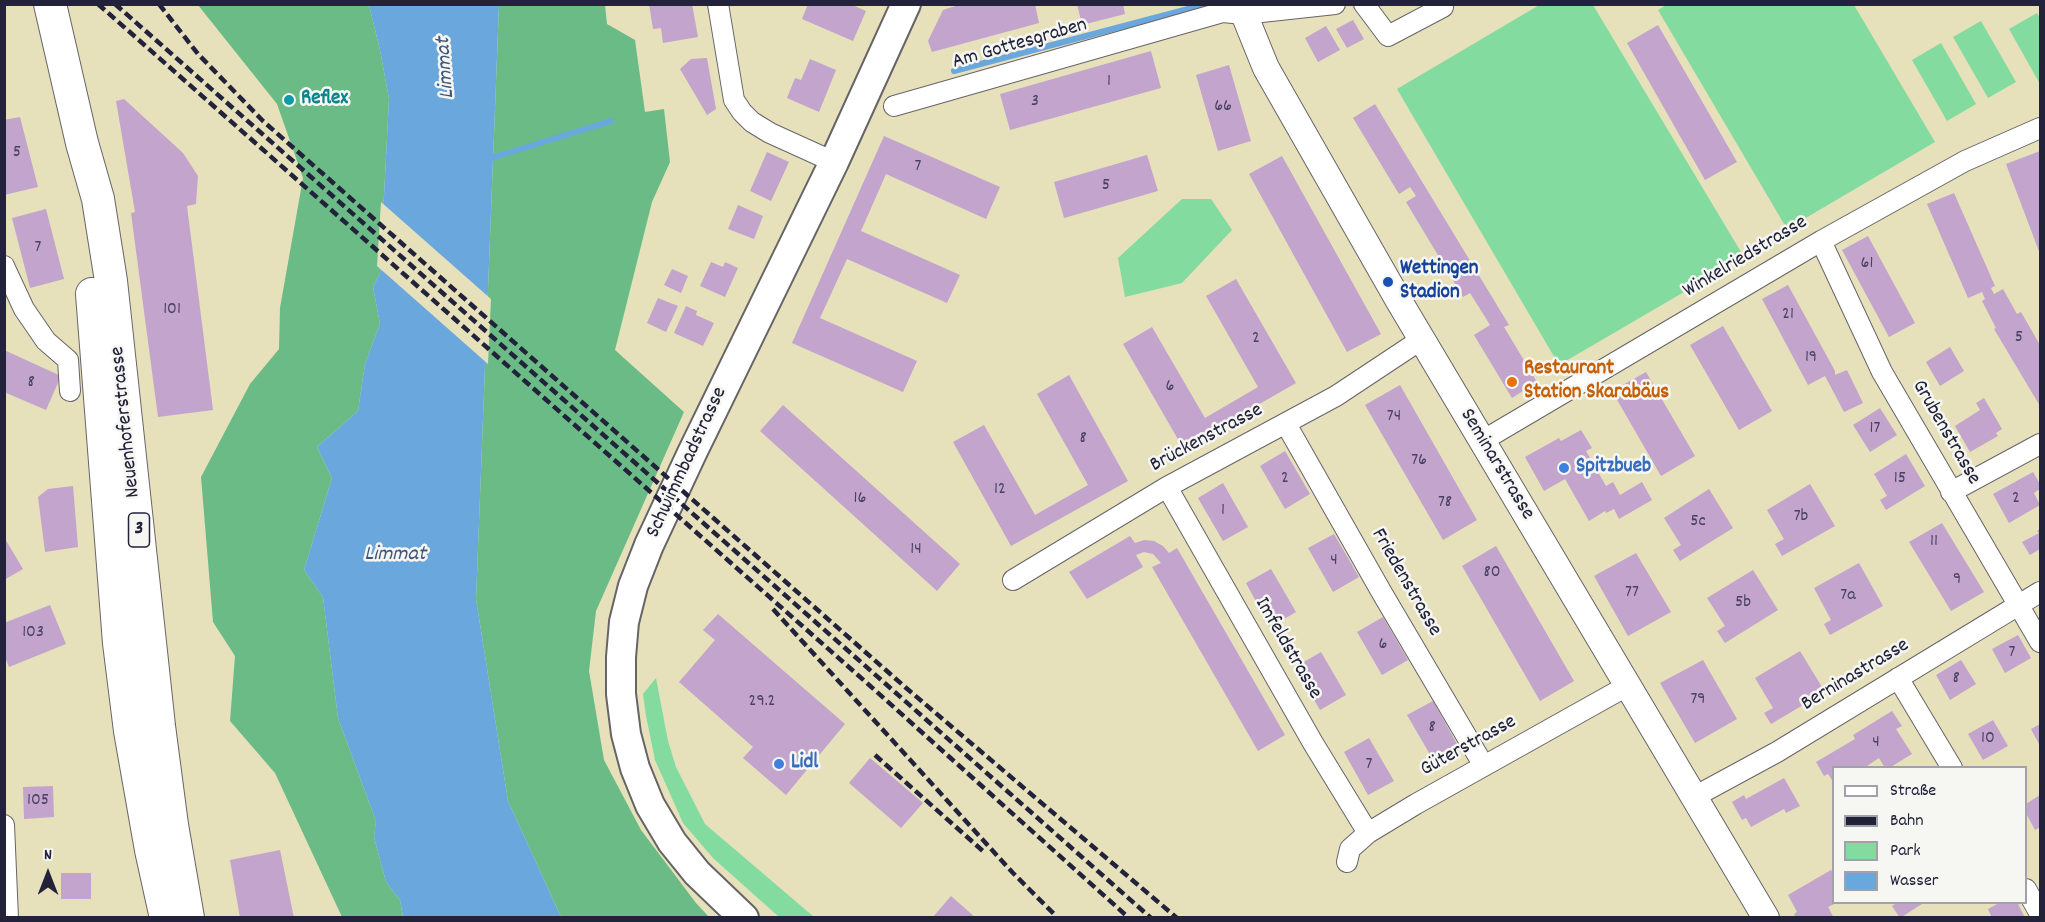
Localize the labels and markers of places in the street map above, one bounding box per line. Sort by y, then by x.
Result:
place label: Reflex [301,87,348,113]
marker: Reflex [282,93,296,107]
place label: Wettingen Stadion [1400,257,1478,307]
marker: Wettingen Stadion [1381,275,1395,289]
place label: Restaurant Station Skarabäus [1524,357,1669,407]
marker: Restaurant Station Skarabäus [1505,375,1519,389]
place label: Spitzbueb [1576,455,1651,481]
marker: Spitzbueb [1557,461,1571,475]
place label: Lidl [791,751,818,777]
marker: Lidl [772,757,786,771]

